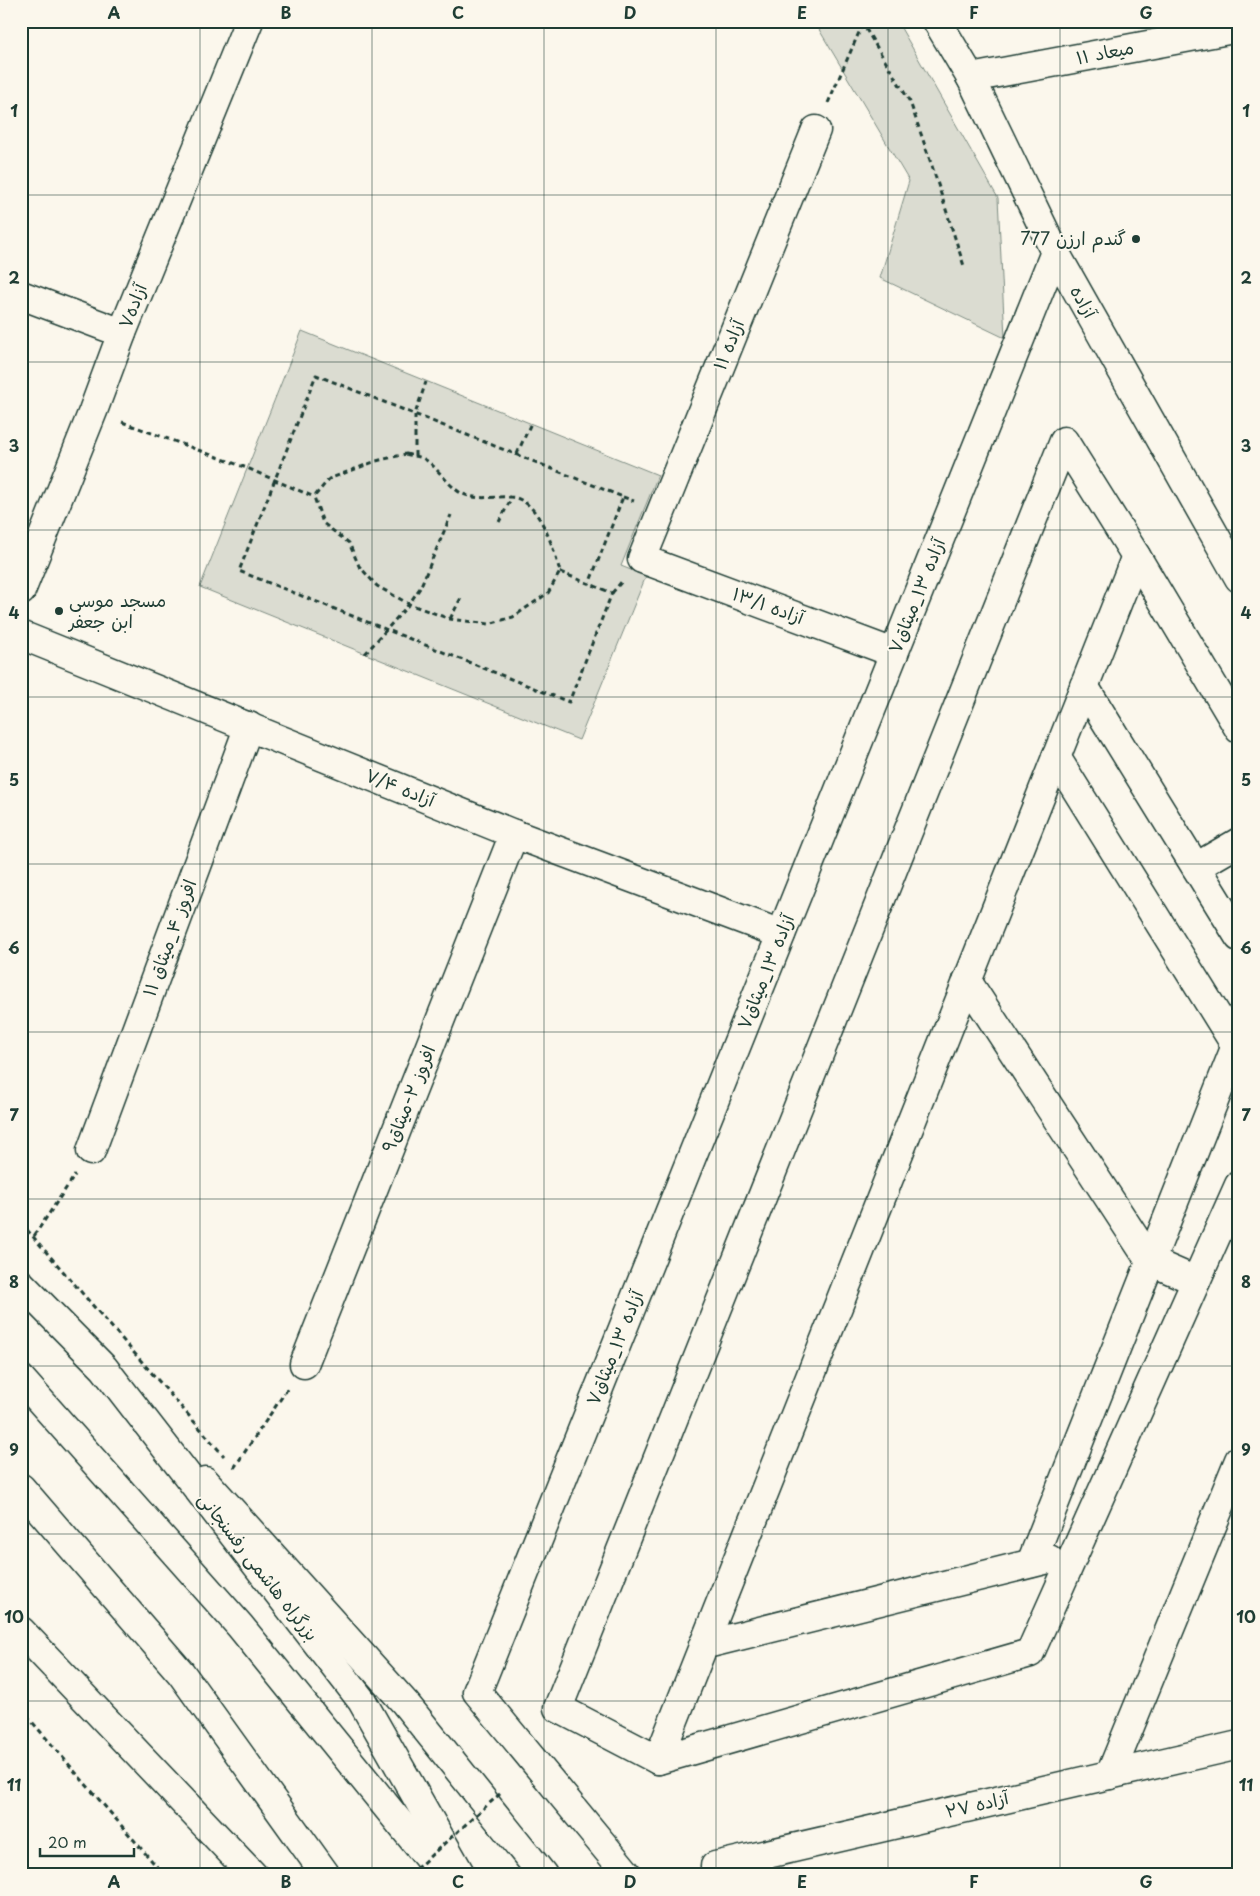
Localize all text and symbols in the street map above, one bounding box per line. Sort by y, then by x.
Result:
text: A [108,0,121,24]
text: B [281,0,292,24]
text: C [452,0,464,24]
text: D [624,0,636,24]
text: E [797,0,807,24]
text: F [969,0,979,24]
text: G [1139,0,1153,24]
street label: میعاد ۱۱ [1073,33,1136,70]
text: 1 [10,98,18,122]
text: 1 [1242,98,1250,122]
place label: گندم ارزن 777 [1020,224,1126,253]
marker: گندم ارزن 777 [1130,233,1142,245]
text: 2 [8,265,20,289]
text: 2 [1240,265,1252,289]
street label: آزاده۷ [110,277,153,332]
street label: آزاده [1064,280,1105,324]
street label: آزاده ۱۱ [705,314,751,374]
text: 3 [9,433,19,457]
text: 3 [1241,433,1251,457]
street label: آزاده ۱۳_میثاق۷ [880,532,952,657]
street label: آزاده ۱۳/۱ [729,579,810,631]
place label: مسجد موسی ابن جعفر [67,586,166,634]
text: 4 [9,600,20,624]
text: 4 [1241,600,1252,624]
marker: مسجد موسی ابن جعفر [53,605,65,617]
street label: آزاده ۷/۴ [362,760,441,813]
text: 5 [9,767,19,791]
text: 5 [1241,767,1251,791]
street label: افروز ۴_میثاق ۱۱ [135,875,202,1000]
street label: آزاده ۱۳_میثاق۷ [729,908,801,1033]
text: 6 [8,935,20,959]
text: 6 [1240,935,1252,959]
street label: افروز ۲-میثاق۹ [374,1041,441,1156]
text: 7 [9,1102,19,1126]
text: 7 [1241,1102,1251,1126]
text: 8 [9,1269,19,1293]
text: 8 [1241,1269,1251,1293]
street label: آزاده ۱۳_میثاق۷ [578,1284,650,1409]
text: 9 [9,1437,19,1461]
text: 9 [1241,1437,1251,1461]
street label: بزرگراه هاشمی رفسنجانی [193,1486,326,1646]
text: 10 [4,1604,24,1628]
text: 10 [1236,1604,1256,1628]
text: 11 [7,1772,21,1796]
text: 11 [1239,1772,1253,1796]
street label: آزاده ۲۷ [942,1783,1013,1824]
scale bar [40,1826,134,1858]
text: 20 m [48,1830,87,1853]
text: A [108,1869,121,1893]
text: B [281,1869,292,1893]
text: C [452,1869,464,1893]
text: D [624,1869,636,1893]
text: E [797,1869,807,1893]
text: F [969,1869,979,1893]
text: G [1139,1869,1153,1893]

